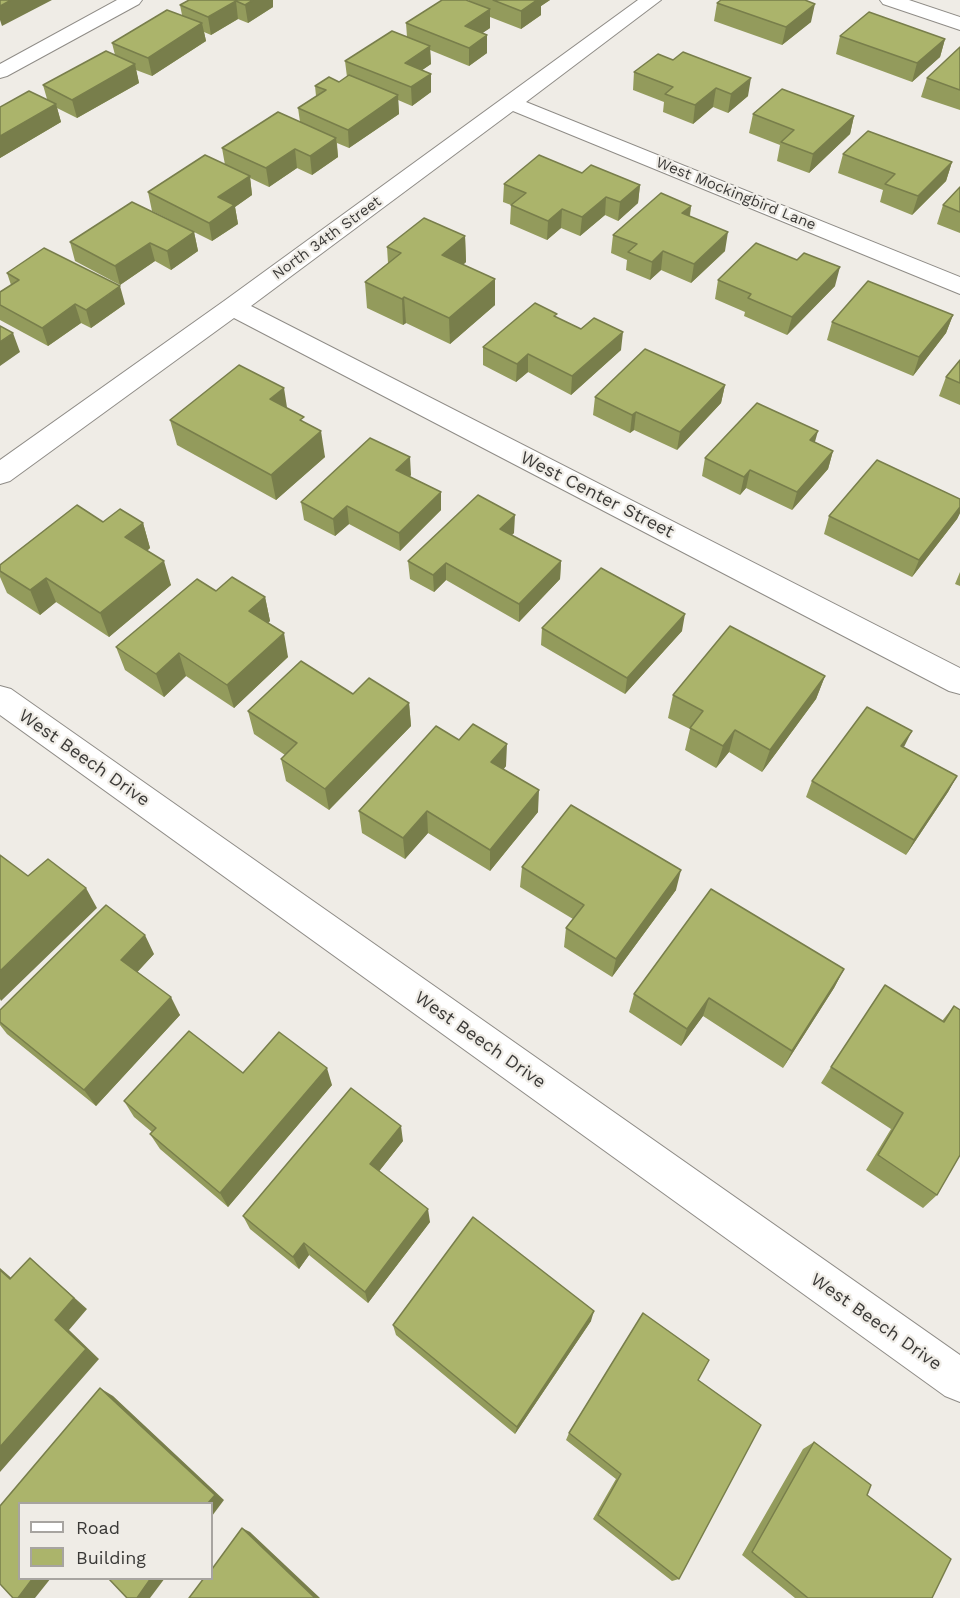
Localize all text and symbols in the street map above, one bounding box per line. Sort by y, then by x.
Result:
street label: West Mockingbird Lane [653,154,819,234]
street label: North 34th Street [269,193,385,283]
street label: West Center Street [517,447,677,543]
street label: West Beech Drive [14,705,154,811]
street label: West Beech Drive [410,987,550,1093]
street label: West Beech Drive [806,1269,946,1375]
legend [18,1502,213,1580]
text: Road [76,1517,120,1538]
text: Building [76,1547,146,1568]

